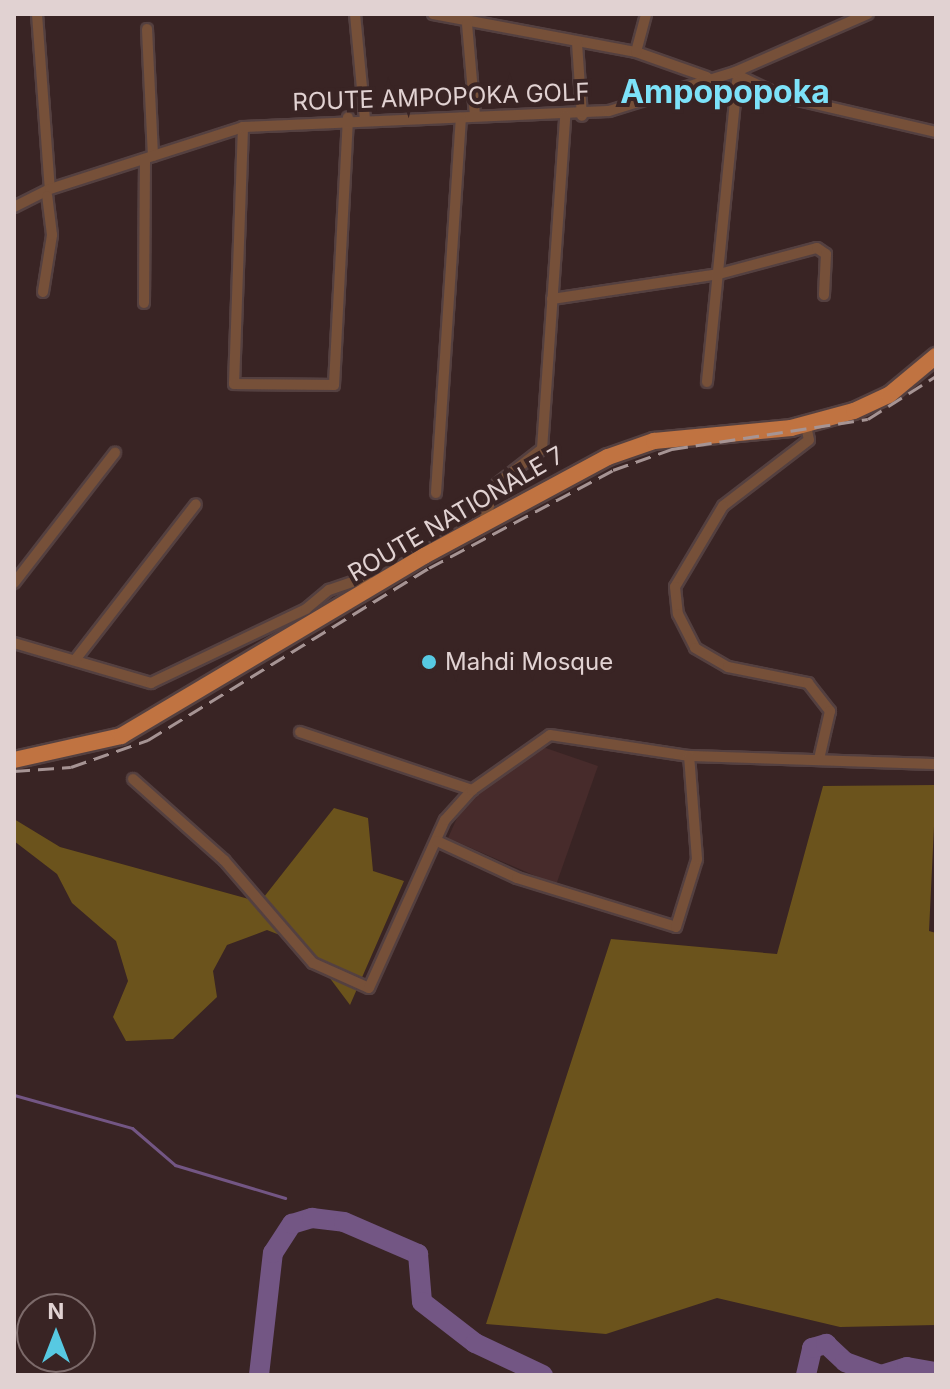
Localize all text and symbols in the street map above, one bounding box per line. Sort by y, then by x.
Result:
district label: Ampopopoka [620,73,830,111]
street label: ROUTE AMPOPOKA GOLF [292,77,590,117]
street label: ROUTE NATIONALE 7 [343,440,569,588]
place label: Mahdi Mosque [445,648,613,676]
marker: Mahdi Mosque [420,653,438,671]
north arrow [16,1293,96,1373]
text: N [48,1298,64,1324]

